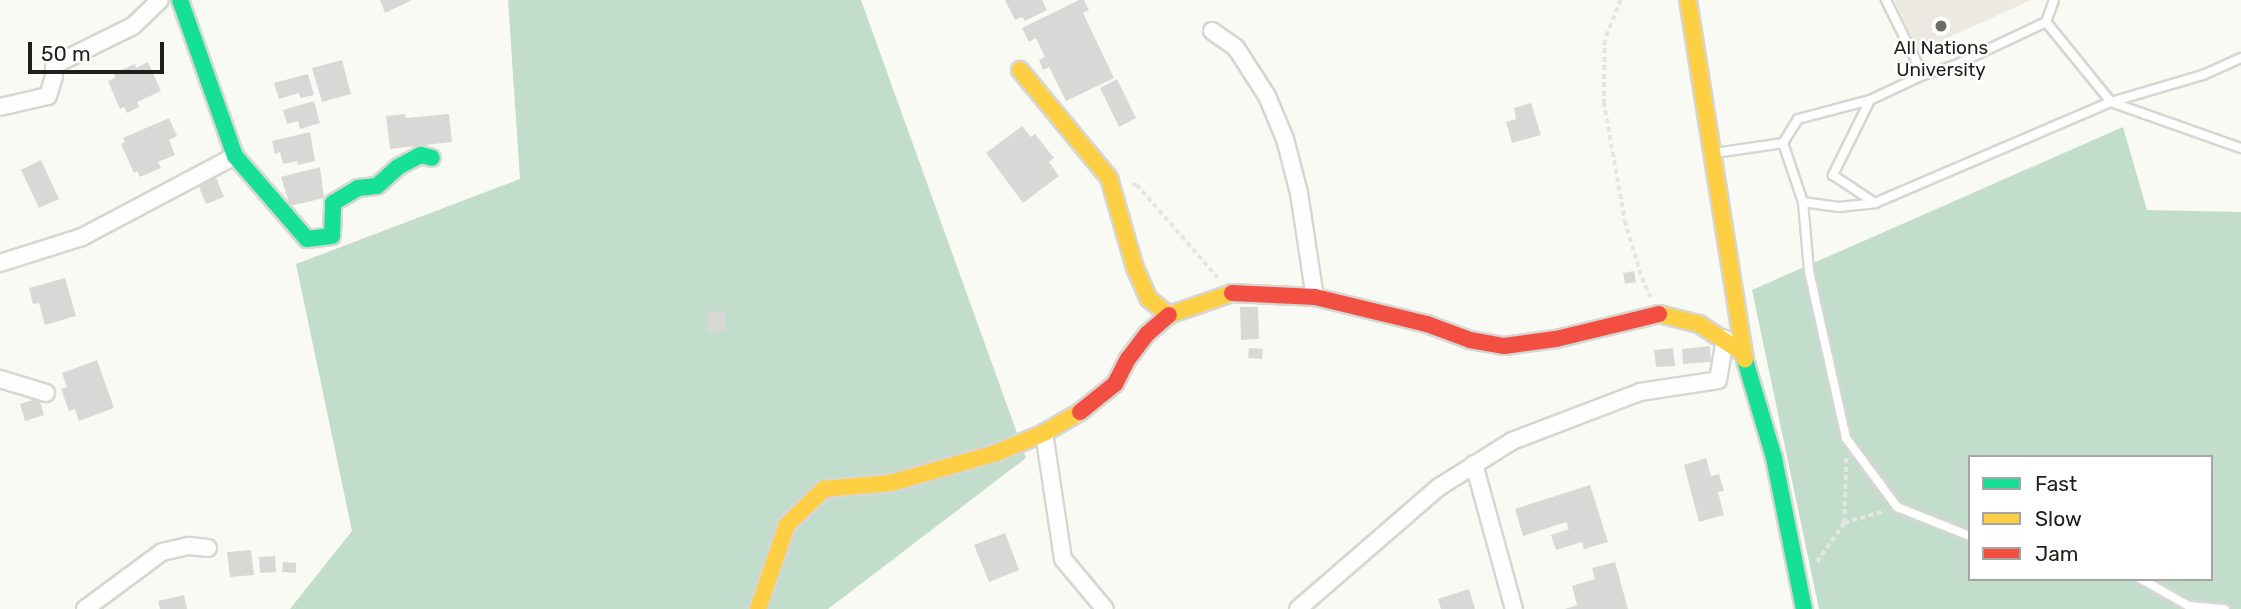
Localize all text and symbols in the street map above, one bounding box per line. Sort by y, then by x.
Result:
marker: All Nations University [1933,18,1949,34]
scale bar [32,28,168,72]
place label: All Nations University [1894,37,1988,81]
text: 50 m [41,41,91,66]
legend [1968,455,2213,581]
text: Fast [2035,471,2077,496]
text: Slow [2035,506,2082,531]
text: Jam [2035,541,2079,566]

